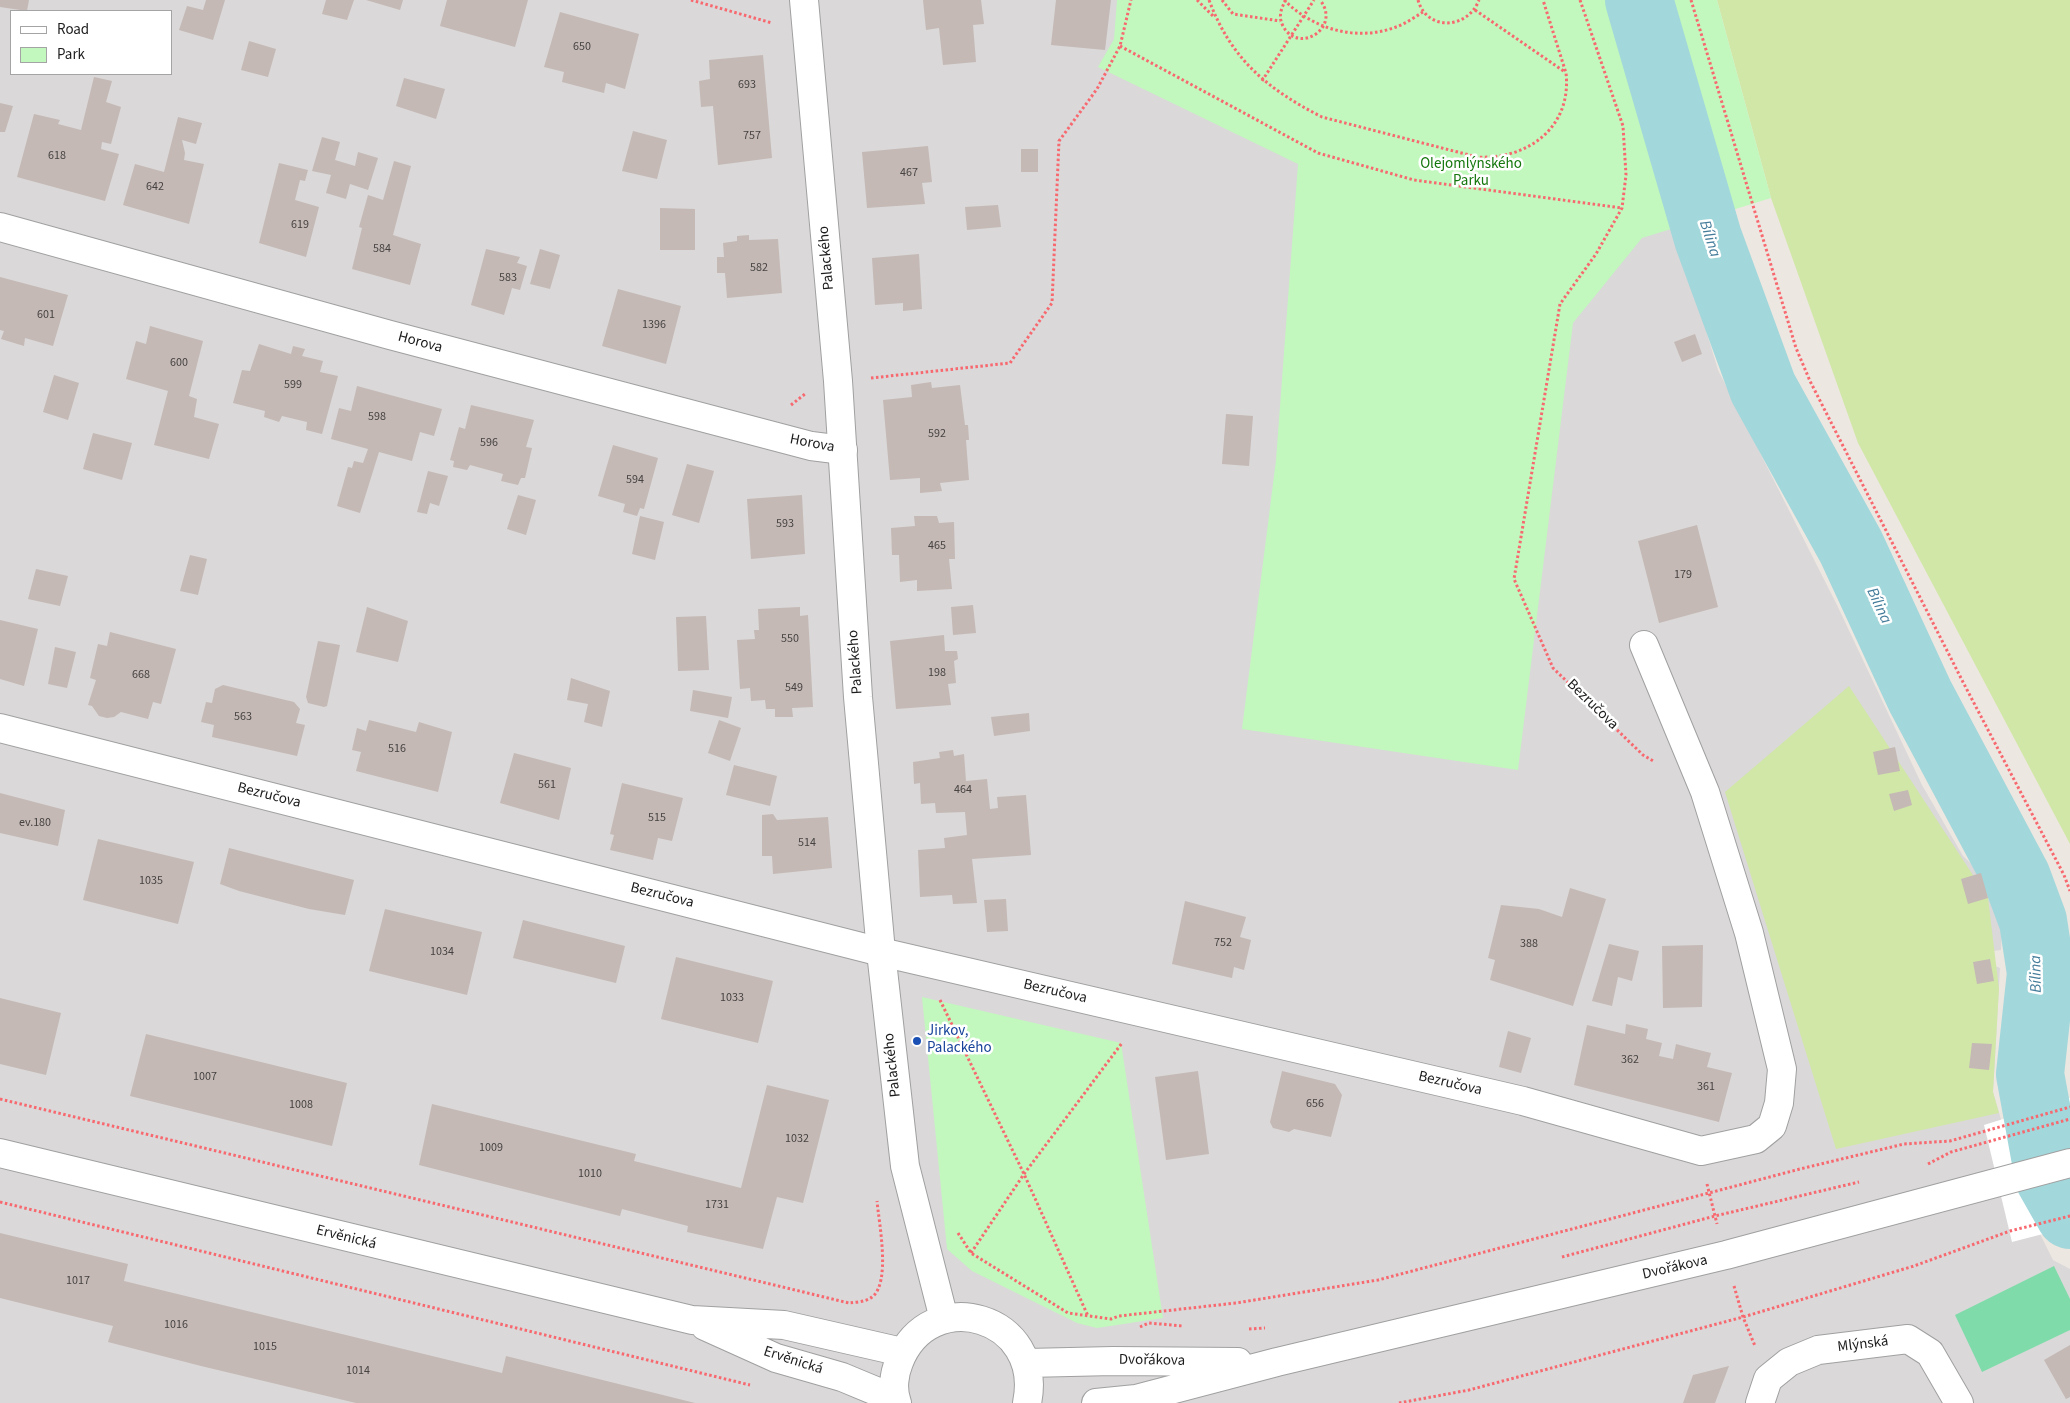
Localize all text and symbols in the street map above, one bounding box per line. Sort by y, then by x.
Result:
legend [10,10,172,75]
text: Road [57,19,89,40]
house number: 650 [573,40,591,54]
text: Park [57,44,85,65]
house number: 693 [738,78,756,92]
house number: 757 [743,129,761,143]
house number: 618 [48,149,66,163]
park label: Olejomlýnského Parku [1420,156,1522,191]
house number: 467 [900,166,918,180]
house number: 642 [146,180,164,194]
house number: 619 [291,218,309,232]
water label: Bílina [1694,218,1724,260]
street label: Palackého [815,225,839,291]
house number: 584 [373,242,391,256]
house number: 582 [750,261,768,275]
house number: 583 [499,271,517,285]
house number: 601 [37,308,55,322]
house number: 1396 [642,318,666,332]
street label: Horova [396,328,444,358]
house number: 600 [170,356,188,370]
house number: 599 [284,378,302,392]
house number: 598 [368,410,386,424]
house number: 592 [928,427,946,441]
street label: Horova [788,431,836,457]
house number: 596 [480,436,498,450]
house number: 594 [626,473,644,487]
house number: 593 [776,517,794,531]
house number: 465 [928,539,946,553]
house number: 179 [1674,568,1692,582]
water label: Bílina [1861,585,1895,627]
street label: Palackého [845,629,867,695]
house number: 550 [781,632,799,646]
house number: 198 [928,666,946,680]
house number: 668 [132,668,150,682]
street label: Bezručova [1562,676,1622,734]
house number: 549 [785,681,803,695]
house number: 563 [234,710,252,724]
house number: 516 [388,742,406,756]
house number: 561 [538,778,556,792]
street label: Bezručova [235,779,303,813]
house number: 464 [954,783,972,797]
house number: 515 [648,811,666,825]
house number: ev.180 [19,816,51,830]
house number: 514 [798,836,816,850]
house number: 1035 [139,874,163,888]
street label: Bezručova [628,879,696,913]
house number: 752 [1214,936,1232,950]
house number: 388 [1520,937,1538,951]
house number: 1034 [430,945,454,959]
water label: Bílina [2027,955,2047,993]
street label: Bezručova [1021,976,1089,1008]
house number: 1033 [720,991,744,1005]
place label: Jirkov, Palackého [927,1023,992,1058]
street label: Palackého [881,1032,905,1098]
marker: Jirkov, Palackého [911,1035,923,1047]
house number: 362 [1621,1053,1639,1067]
street label: Bezručova [1416,1068,1484,1100]
house number: 1007 [193,1070,217,1084]
house number: 361 [1697,1080,1715,1094]
house number: 656 [1306,1097,1324,1111]
house number: 1008 [289,1098,313,1112]
house number: 1032 [785,1132,809,1146]
house number: 1009 [479,1141,503,1155]
house number: 1010 [578,1167,602,1181]
house number: 1731 [705,1198,729,1212]
street label: Ervěnická [314,1222,378,1254]
street label: Dvořákova [1641,1252,1709,1284]
house number: 1017 [66,1274,90,1288]
house number: 1016 [164,1318,188,1332]
street label: Mlýnská [1837,1333,1889,1357]
house number: 1015 [253,1340,277,1354]
street label: Ervěnická [761,1343,825,1379]
street label: Dvořákova [1119,1351,1185,1371]
house number: 1014 [346,1364,370,1378]

